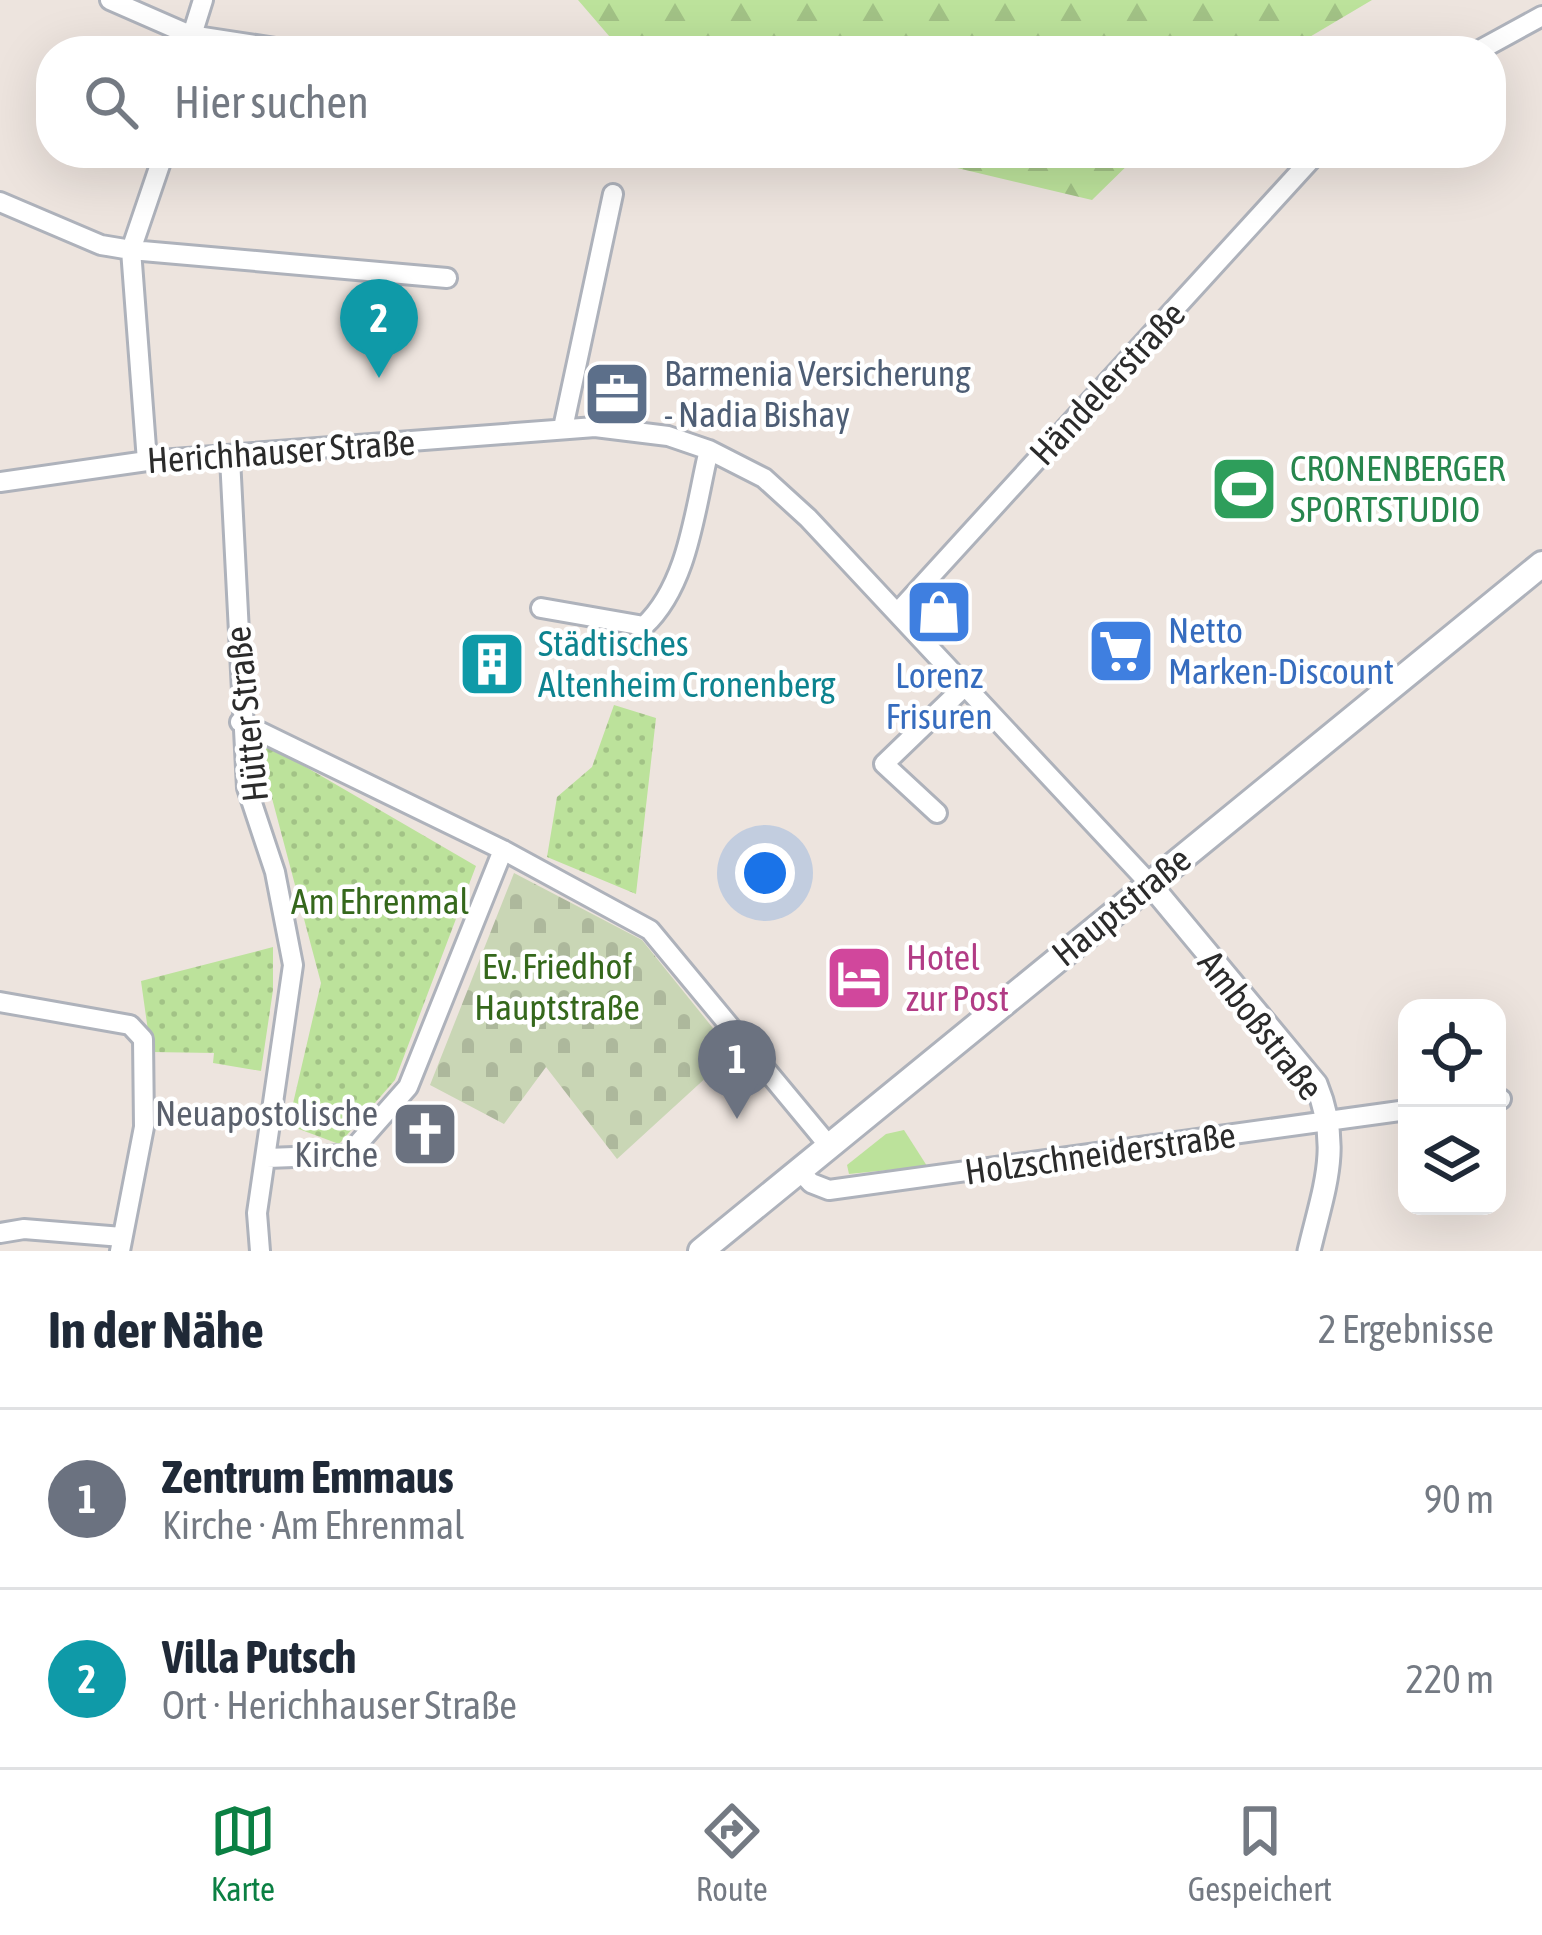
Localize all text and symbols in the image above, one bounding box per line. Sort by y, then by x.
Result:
search box [36,36,1506,168]
icon: search [78,69,144,135]
text: Hier suchen [174,76,369,128]
pin: 2 [340,279,418,378]
street label: Händelerstraße [1021,293,1193,473]
place label: Barmenia Versicherung - Nadia Bishay [664,352,971,435]
office icon: Barmenia Versicherung - Nadia Bishay [582,359,652,429]
street label: Herichhauser Straße [146,421,416,481]
place label: CRONENBERGER SPORTSTUDIO [1290,447,1505,530]
sports icon: CRONENBERGER SPORTSTUDIO [1209,454,1279,524]
shop icon: Lorenz Frisuren [904,577,974,647]
place label: Netto Marken-Discount [1168,609,1394,692]
supermarket icon: Netto Marken-Discount [1086,616,1156,686]
place label: Städtisches Altenheim Cronenberg [538,622,836,705]
street label: Hütter Straße [216,624,276,804]
building icon: Städtisches Altenheim Cronenberg [457,629,527,699]
place label: Lorenz Frisuren [885,654,993,737]
street label: Hauptstraße [1043,838,1199,974]
your location [735,843,795,903]
park label: Am Ehrenmal [291,880,469,922]
place label: Hotel zur Post [906,936,1009,1019]
street label: Amboßstraße [1190,942,1332,1108]
hotel icon: Hotel zur Post [824,943,894,1013]
park label: Ev. Friedhof Hauptstraße [474,945,640,1028]
map controls [1398,999,1506,1215]
button: locate [1398,999,1506,1107]
pin: 1 [698,1020,776,1119]
place label: Neuapostolische Kirche [155,1092,378,1175]
church icon: Neuapostolische Kirche [390,1099,460,1169]
button: layers [1398,1107,1506,1215]
street label: Holzschneiderstraße [962,1113,1238,1193]
text: In der Nähe [48,1300,264,1359]
text: 2 Ergebnisse [1318,1307,1494,1351]
text: Zentrum Emmaus [162,1451,454,1503]
text: 1 [78,1477,96,1521]
text: 90 m [1424,1477,1494,1521]
text: Kirche · Am Ehrenmal [162,1503,464,1547]
text: Villa Putsch [162,1631,356,1683]
text: 2 [78,1657,96,1701]
text: 220 m [1406,1657,1494,1701]
text: Ort · Herichhauser Straße [162,1683,517,1727]
tab: Karte [210,1798,276,1908]
tab: Route [696,1798,768,1908]
tab: Gespeichert [1188,1798,1332,1908]

